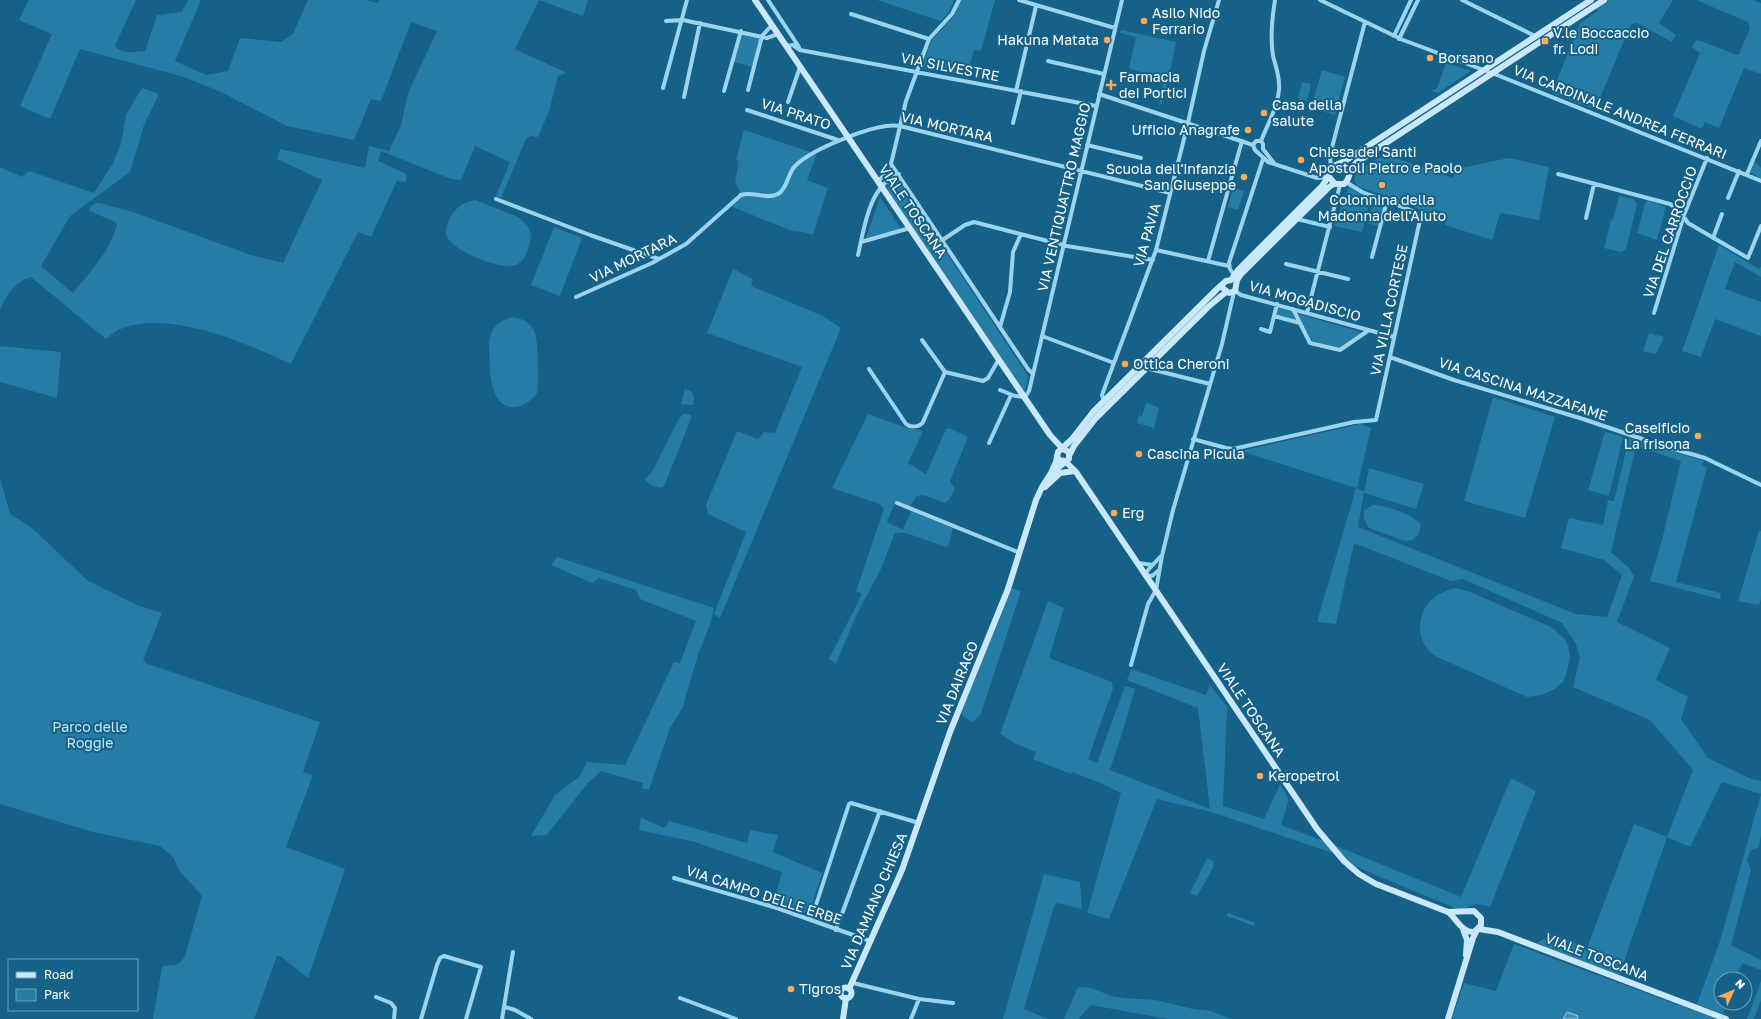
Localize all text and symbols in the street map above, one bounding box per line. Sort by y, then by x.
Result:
place label: Asilo Nido Ferrario [1152,4,1220,37]
marker: Asilo Nido Ferrario [1139,16,1149,26]
place label: V.le Boccaccio fr. Lodi [1553,24,1649,57]
place label: Hakuna Matata [997,31,1099,48]
marker: Hakuna Matata [1102,35,1112,45]
marker: V.le Boccaccio fr. Lodi [1540,36,1550,46]
street label: VIA SILVESTRE [899,49,1001,84]
place label: Borsano [1438,49,1494,66]
marker: Borsano [1425,53,1435,63]
street label: VIA CARDINALE ANDREA FERRARI [1511,61,1730,162]
place label: Farmacia dei Portici [1119,68,1187,101]
marker: Farmacia dei Portici [1106,80,1116,90]
street label: VIA PRATO [759,94,833,133]
place label: Casa della salute [1272,96,1342,129]
street label: VIA VENTIQUATTRO MAGGIO [1033,101,1094,293]
street label: VIA MORTARA [899,108,996,146]
marker: Casa della salute [1259,108,1269,118]
place label: Ufficio Anagrafe [1132,121,1240,138]
marker: Ufficio Anagrafe [1243,125,1253,135]
place label: Chiesa dei Santi Apostoli Pietro e Paolo [1309,143,1462,176]
marker: Chiesa dei Santi Apostoli Pietro e Paolo [1296,155,1306,165]
place label: Scuola dell'infanzia San Giuseppe [1106,160,1236,193]
street label: VIALE TOSCANA [876,161,951,261]
street label: VIA DEL CARROCCIO [1639,164,1700,300]
marker: Scuola dell'infanzia San Giuseppe [1239,172,1249,182]
marker: Colonnina della Madonna dell'Aiuto [1377,180,1387,190]
place label: Colonnina della Madonna dell'Aiuto [1318,191,1446,224]
street label: VIA PAVIA [1129,200,1164,269]
street label: VIA MORTARA [587,229,679,286]
street label: VIA VILLA CORTESE [1366,243,1411,377]
street label: VIA MOGADISCIO [1247,276,1363,325]
street label: VIA CASCINA MAZZAFAME [1436,353,1610,424]
place label: Ottica Cheroni [1133,355,1230,372]
marker: Ottica Cheroni [1120,359,1130,369]
place label: Caseificio La frisona [1624,419,1690,452]
marker: Caseificio La frisona [1693,431,1703,441]
place label: Cascina Picula [1147,445,1245,462]
marker: Cascina Picula [1134,449,1144,459]
place label: Erg [1122,504,1144,521]
marker: Erg [1109,508,1119,518]
street label: VIA DAIRAGO [932,638,981,727]
street label: VIALE TOSCANA [1214,660,1289,760]
park label: Parco delle Roggie [52,718,128,751]
place label: Keropetrol [1268,767,1340,784]
marker: Keropetrol [1255,771,1265,781]
street label: VIA DAMIANO CHIESA [837,829,910,972]
street label: VIA CAMPO DELLE ERBE [684,861,844,928]
street label: VIALE TOSCANA [1543,929,1652,984]
legend [8,959,138,1011]
text: Road [44,967,73,982]
north arrow [1713,971,1753,1011]
text: N [1733,976,1748,991]
place label: Tigros [799,980,841,997]
marker: Tigros [786,984,796,994]
text: Park [44,987,70,1002]

